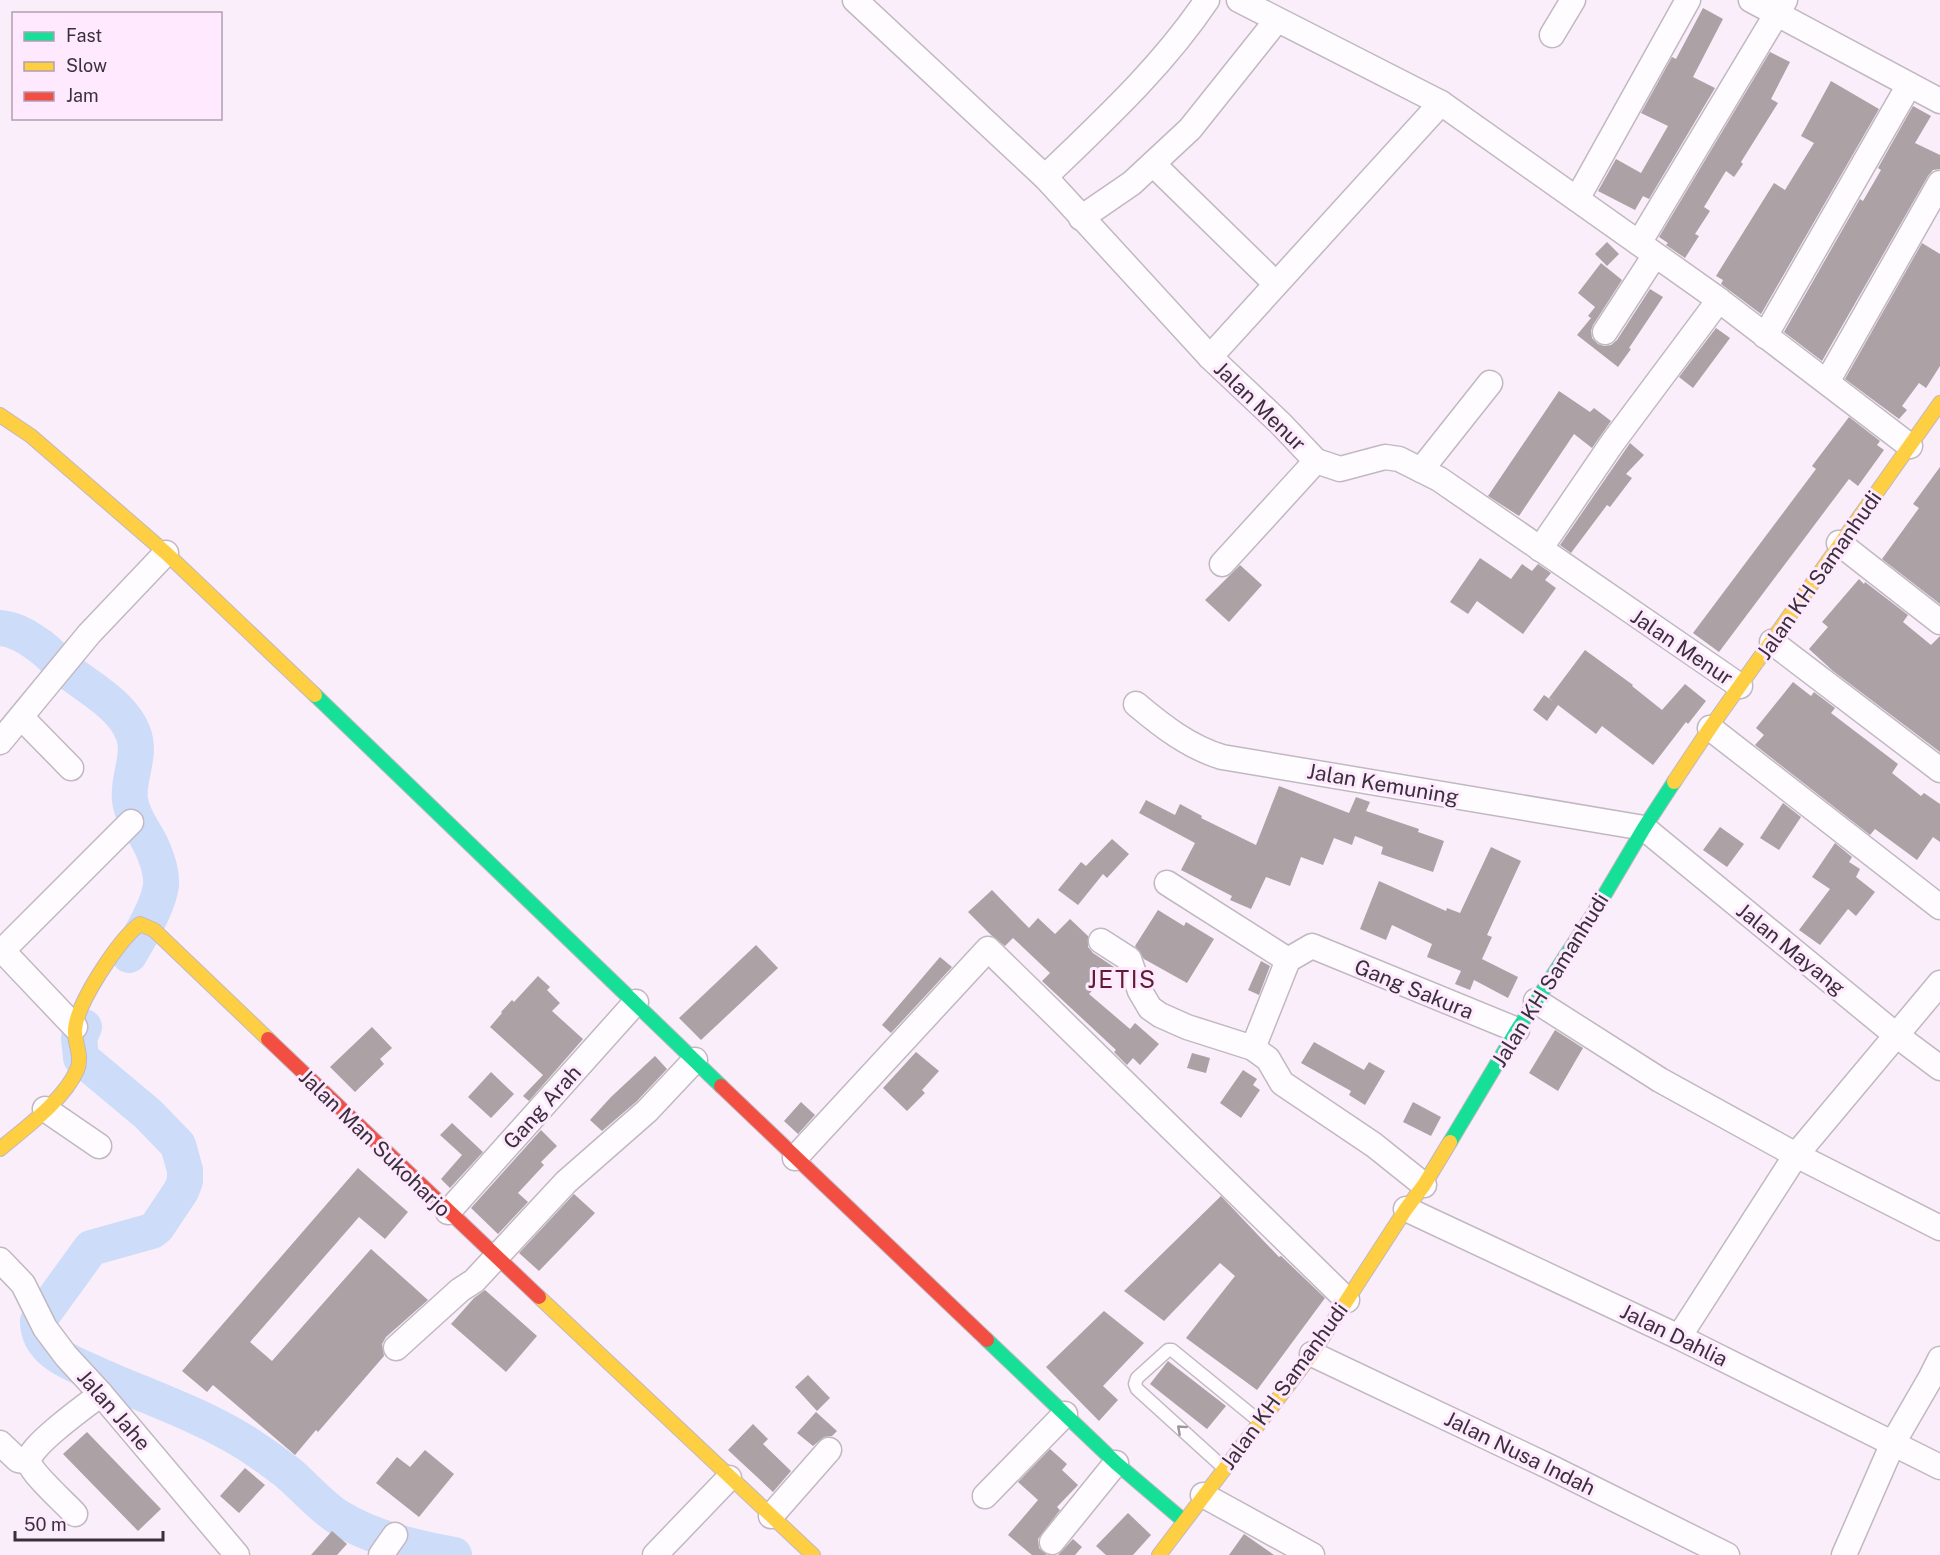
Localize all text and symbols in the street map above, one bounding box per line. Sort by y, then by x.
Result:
legend [12,12,222,120]
text: Fast [66,25,102,46]
text: Slow [66,55,107,76]
text: Jam [66,85,99,106]
street label: Jalan Menur [1209,356,1311,456]
street label: Jalan KH Samanhudi [1751,486,1887,664]
street label: Jalan Menur [1626,604,1738,690]
street label: Jalan Kemuning [1305,758,1461,810]
street label: Jalan KH Samanhudi [1486,889,1614,1071]
street label: Jalan Mayang [1732,898,1850,1000]
street label: Gang Sakura [1351,954,1477,1024]
district label: JETIS [1087,965,1157,993]
street label: Gang Arah [498,1060,586,1154]
street label: Jalan Man Sukoharjo [294,1064,456,1222]
street label: Jalan KH Samanhudi [1215,1298,1353,1474]
street label: Jalan Dahlia [1616,1298,1732,1372]
street label: Jalan Jahe [72,1365,156,1455]
street label: Jalan Nusa Indah [1441,1406,1599,1500]
one-way arrow [1177,1425,1187,1436]
scale bar [15,1504,164,1542]
text: 50 m [24,1514,67,1535]

